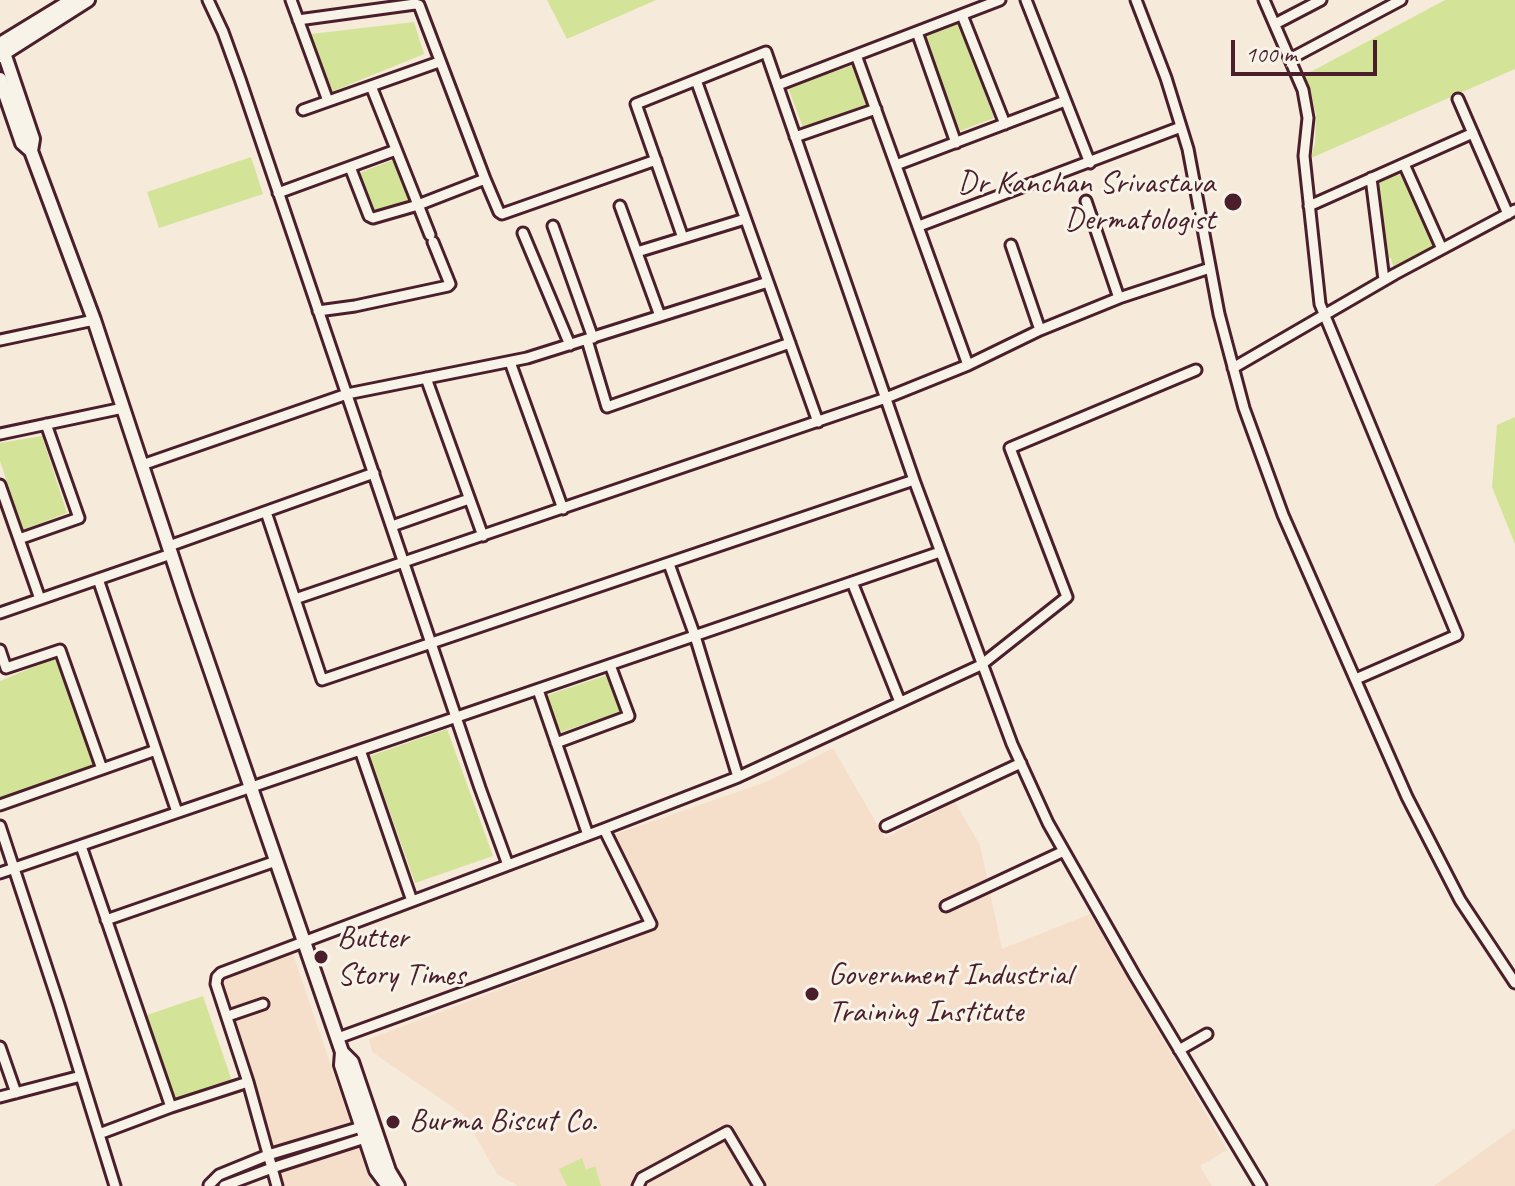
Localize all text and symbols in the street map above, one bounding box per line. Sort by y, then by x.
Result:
scale bar [1235,24,1381,74]
text: 100 m [1245,39,1297,69]
place label: Dr Kanchan Srivastava Dermatologist [958,165,1215,240]
marker: Dr Kanchan Srivastava Dermatologist [1222,191,1244,213]
place label: Butter Story Times [337,920,465,995]
marker: Butter Story Times [312,948,330,966]
place label: Government Industrial Training Institute [828,957,1072,1032]
marker: Government Industrial Training Institute [803,985,821,1003]
place label: Burma Biscut Co. [409,1103,597,1141]
marker: Burma Biscut Co. [384,1113,402,1131]

